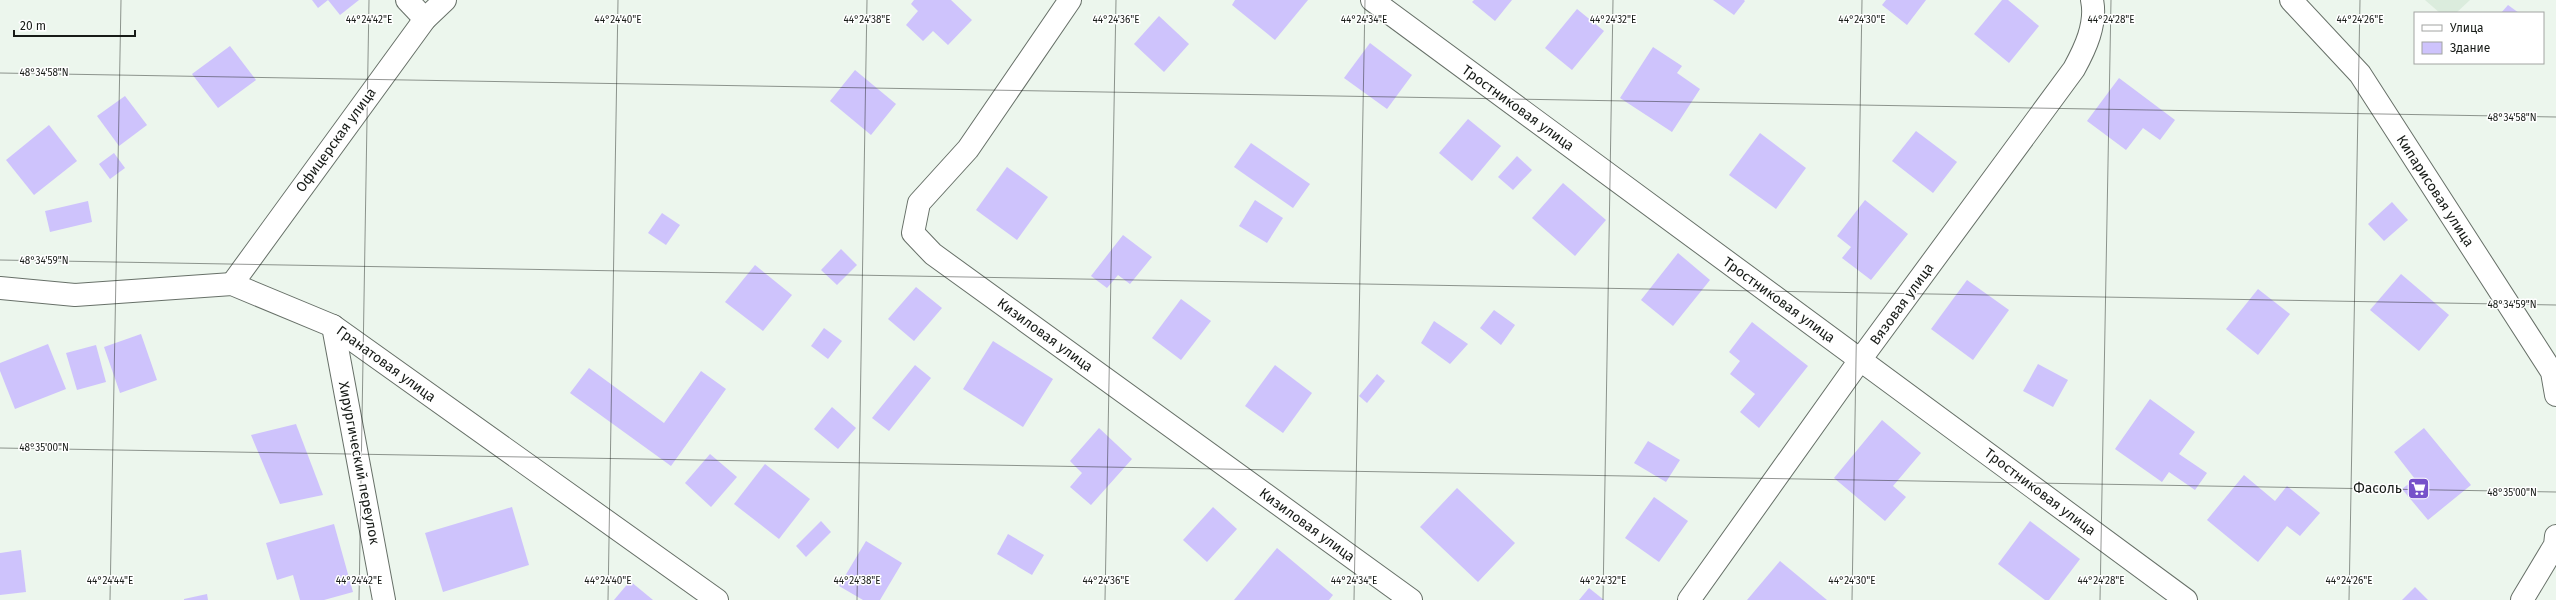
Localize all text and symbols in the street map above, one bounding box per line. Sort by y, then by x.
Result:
scale bar [14,12,135,38]
legend [2414,12,2544,64]
text: 44°24'42"E [346,14,392,26]
text: 44°24'40"E [594,14,642,26]
text: 44°24'38"E [843,14,891,26]
text: 44°24'36"E [1092,14,1140,26]
text: 44°24'34"E [1341,14,1387,26]
text: 44°24'32"E [1590,14,1636,26]
text: 44°24'30"E [1838,14,1886,26]
text: 44°24'28"E [2087,14,2135,26]
text: 44°24'26"E [2337,14,2383,26]
text: 20 m [20,19,46,33]
text: Улица [2450,21,2484,35]
text: Здание [2450,41,2490,55]
street label: Тростниковая улица [1459,62,1577,154]
text: 48°34'58"N [19,67,69,79]
street label: Офицерская улица [292,84,380,196]
text: 48°34'58"N [2487,112,2537,124]
street label: Кипарисовая улица [2393,132,2477,250]
street label: Тростниковая улица [1720,254,1838,346]
text: 48°34'59"N [20,255,68,267]
street label: Вязовая улица [1867,260,1937,348]
street label: Кизиловая улица [994,295,1096,375]
text: 48°34'59"N [2488,299,2536,311]
street label: Гранатовая улица [333,322,439,406]
street label: Хирургический переулок [335,380,383,547]
text: 48°35'00"N [19,442,69,454]
street label: Тростниковая улица [1981,445,2099,539]
supermarket icon: Фасоль [2405,475,2431,501]
place label: Фасоль [2353,480,2402,497]
street label: Кизиловая улица [1256,485,1358,565]
text: 48°35'00"N [2487,487,2537,499]
text: 44°24'44"E [87,575,133,587]
text: 44°24'42"E [336,575,382,587]
text: 44°24'40"E [584,575,632,587]
text: 44°24'38"E [833,575,881,587]
text: 44°24'36"E [1082,575,1130,587]
text: 44°24'34"E [1331,575,1377,587]
text: 44°24'32"E [1580,575,1626,587]
text: 44°24'30"E [1828,575,1876,587]
text: 44°24'28"E [2077,575,2125,587]
text: 44°24'26"E [2326,575,2372,587]

